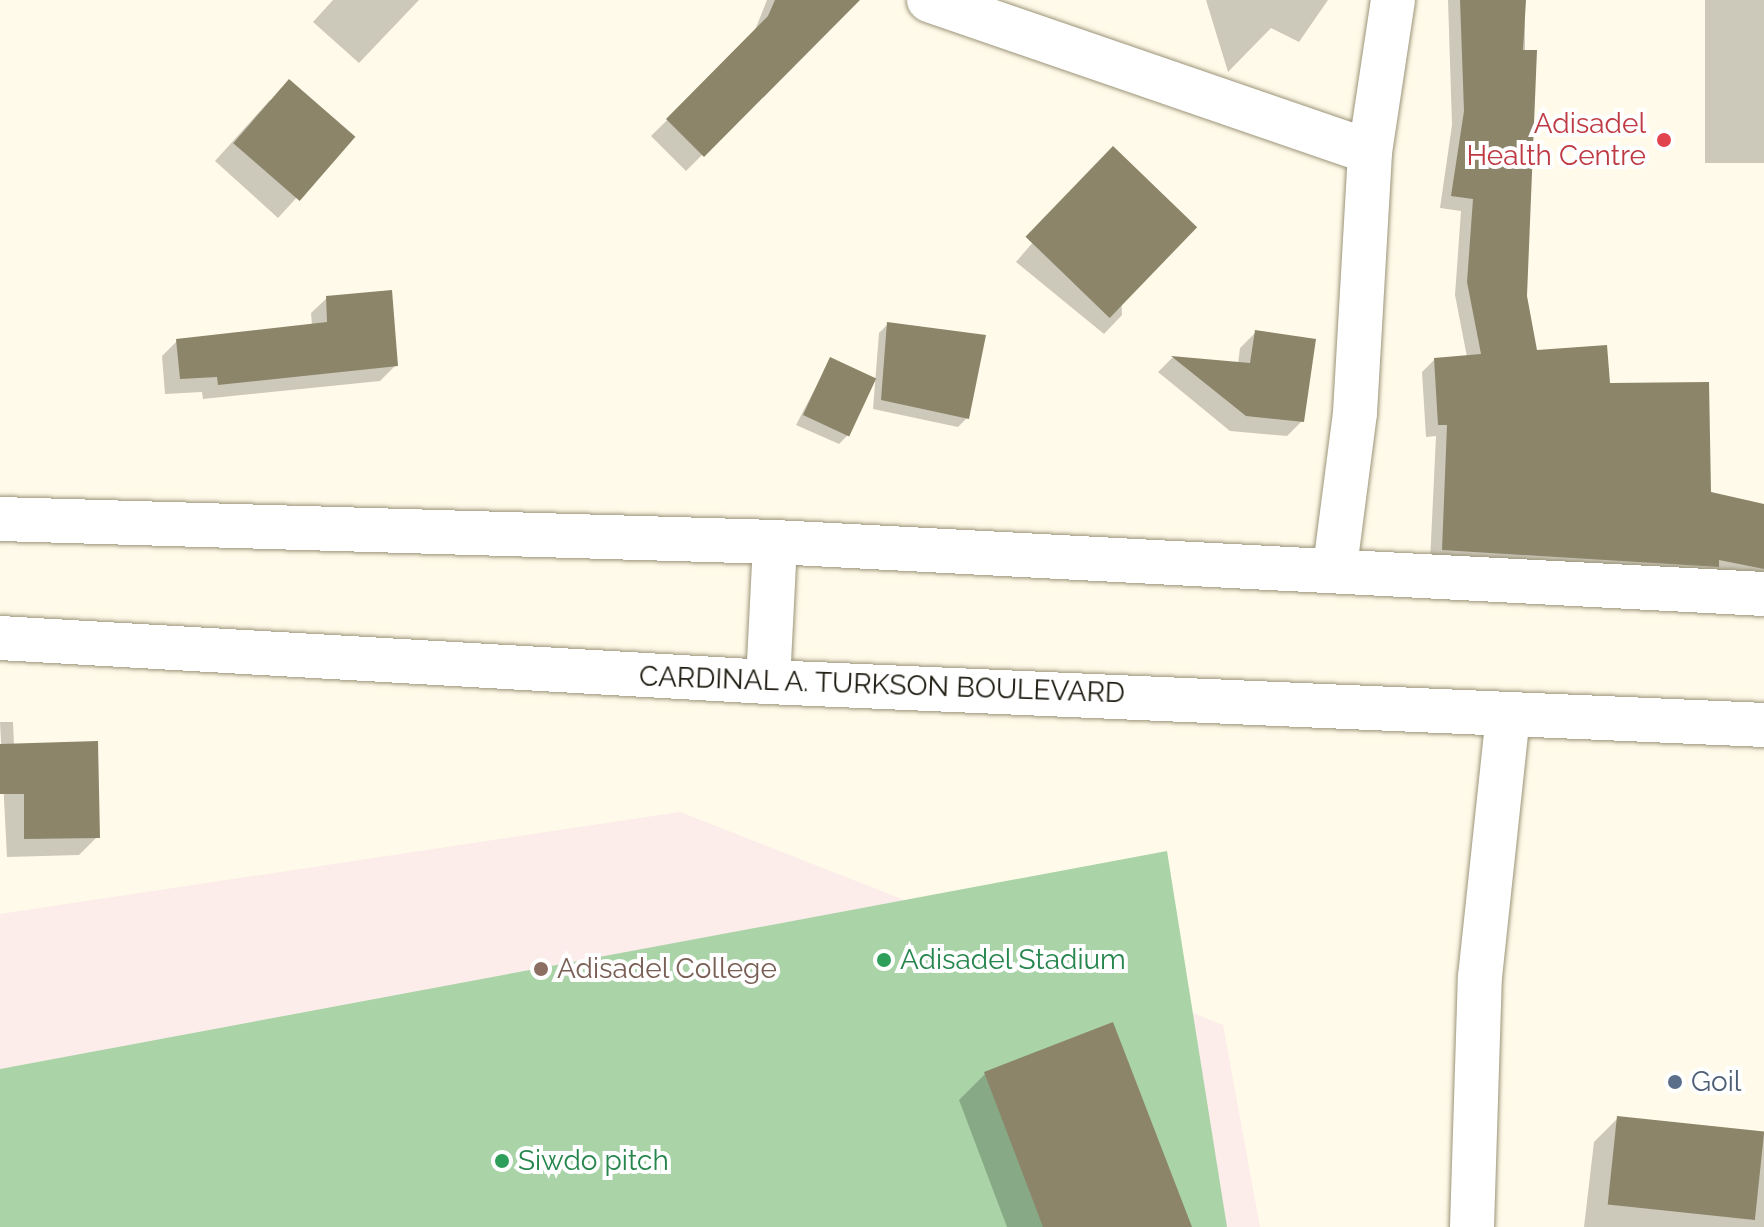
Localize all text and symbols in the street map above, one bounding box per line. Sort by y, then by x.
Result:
place label: Adisadel Health Centre [1466,107,1646,173]
marker: Adisadel Health Centre [1653,129,1675,151]
street label: CARDINAL A. TURKSON BOULEVARD [637,660,1127,710]
place label: Adisadel Stadium [900,943,1127,977]
marker: Adisadel Stadium [875,951,893,969]
place label: Adisadel College [557,952,778,986]
marker: Adisadel College [532,960,550,978]
place label: Goil [1691,1065,1741,1099]
marker: Goil [1666,1073,1684,1091]
place label: Siwdo pitch [518,1144,669,1178]
marker: Siwdo pitch [493,1152,511,1170]

